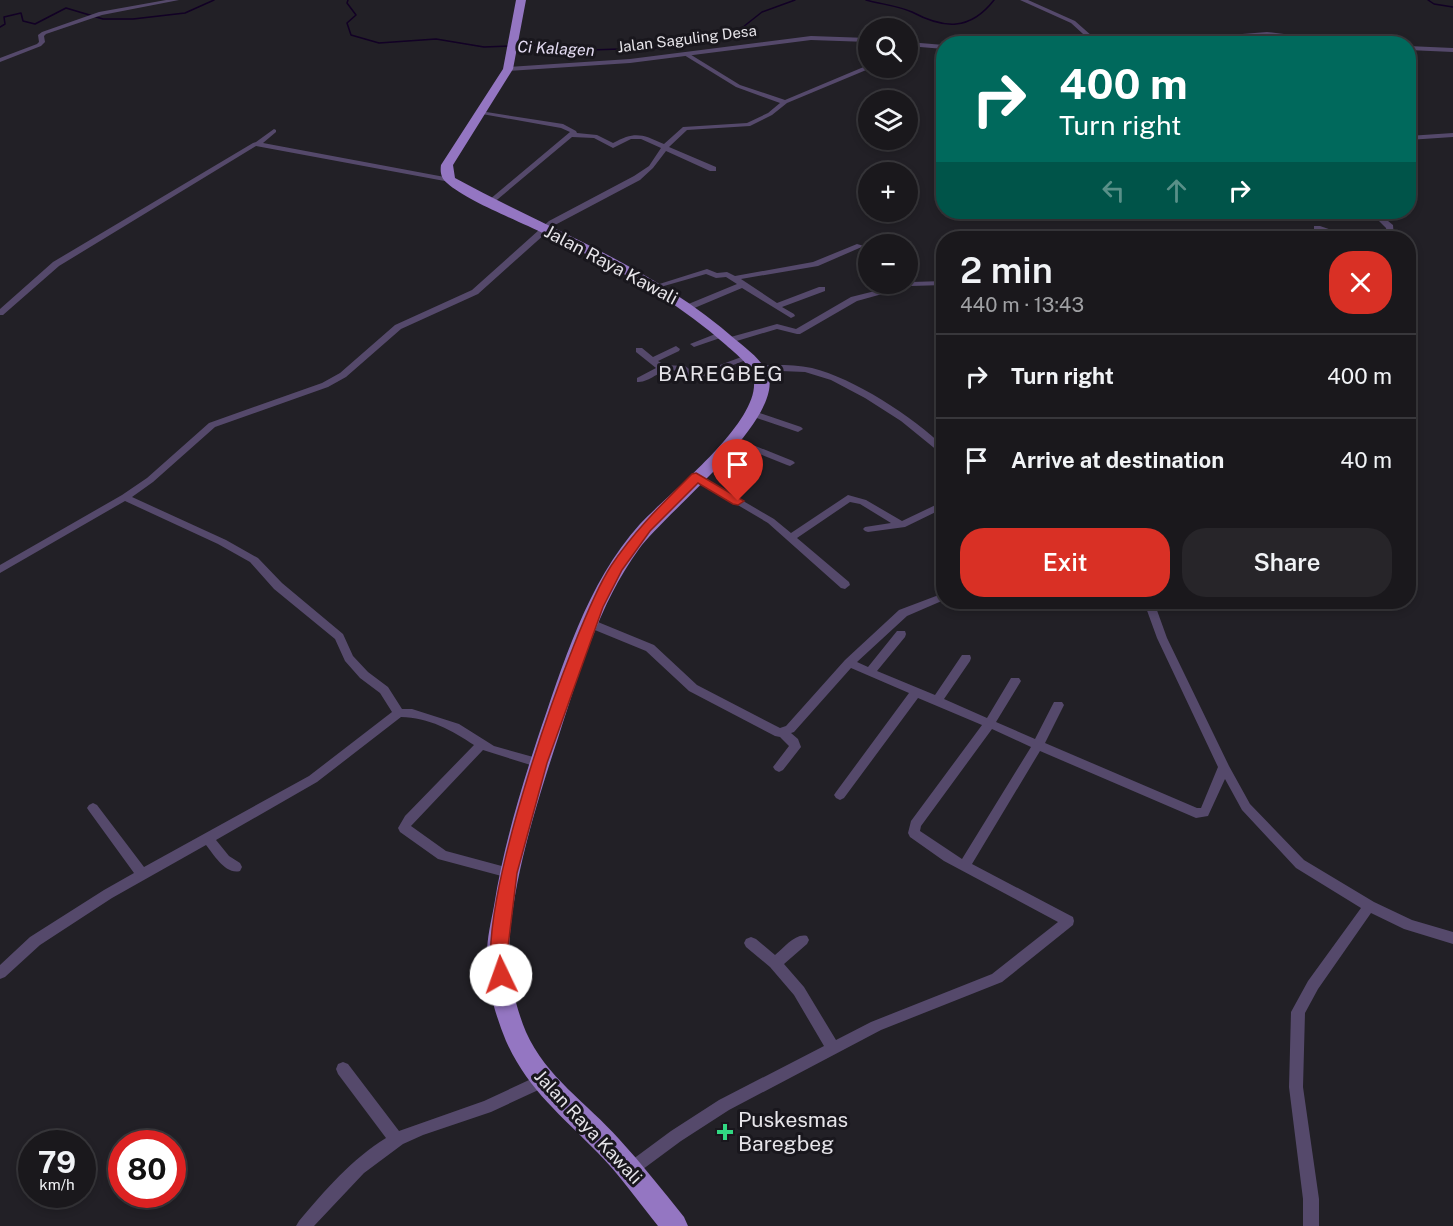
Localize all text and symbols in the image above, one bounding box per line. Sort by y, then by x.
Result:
map controls [858,18,918,294]
button: search [858,18,918,78]
street label: Jalan Saguling Desa [616,22,757,55]
water label: Ci Kalagen [517,37,595,60]
text: 400 m [1059,59,1188,108]
icon: right [960,60,1038,138]
button: layers [858,90,918,150]
text: Turn right [1059,109,1182,141]
button: + [858,162,918,222]
icon: left [1097,174,1130,207]
icon: ahead [1160,174,1193,207]
icon: right [1223,174,1256,207]
street label: Jalan Raya Kawali [541,221,681,309]
button: − [858,234,918,294]
text: 2 min [960,249,1053,291]
button: close [1329,251,1392,314]
text: 440 m · 13:43 [960,293,1084,317]
icon: right [960,360,993,393]
district label: BAREGBEG [658,361,784,386]
text: Turn right [1011,363,1114,389]
text: 400 m [1327,363,1392,389]
pin [712,439,763,501]
icon: arrive [960,444,993,477]
text: Arrive at destination [1011,447,1224,473]
text: 40 m [1340,447,1392,473]
icon: arrive [721,448,754,481]
button: Exit [960,528,1170,597]
button: Share [1182,528,1392,597]
position arrow [469,943,533,1007]
street label: Jalan Raya Kawali [530,1065,646,1188]
place label: Puskesmas Baregbeg [738,1107,848,1156]
marker: Puskesmas Baregbeg [716,1123,734,1141]
speed limit sign: 80 [108,1130,186,1208]
text: 79 [38,1144,76,1180]
text: km/h [39,1176,75,1193]

